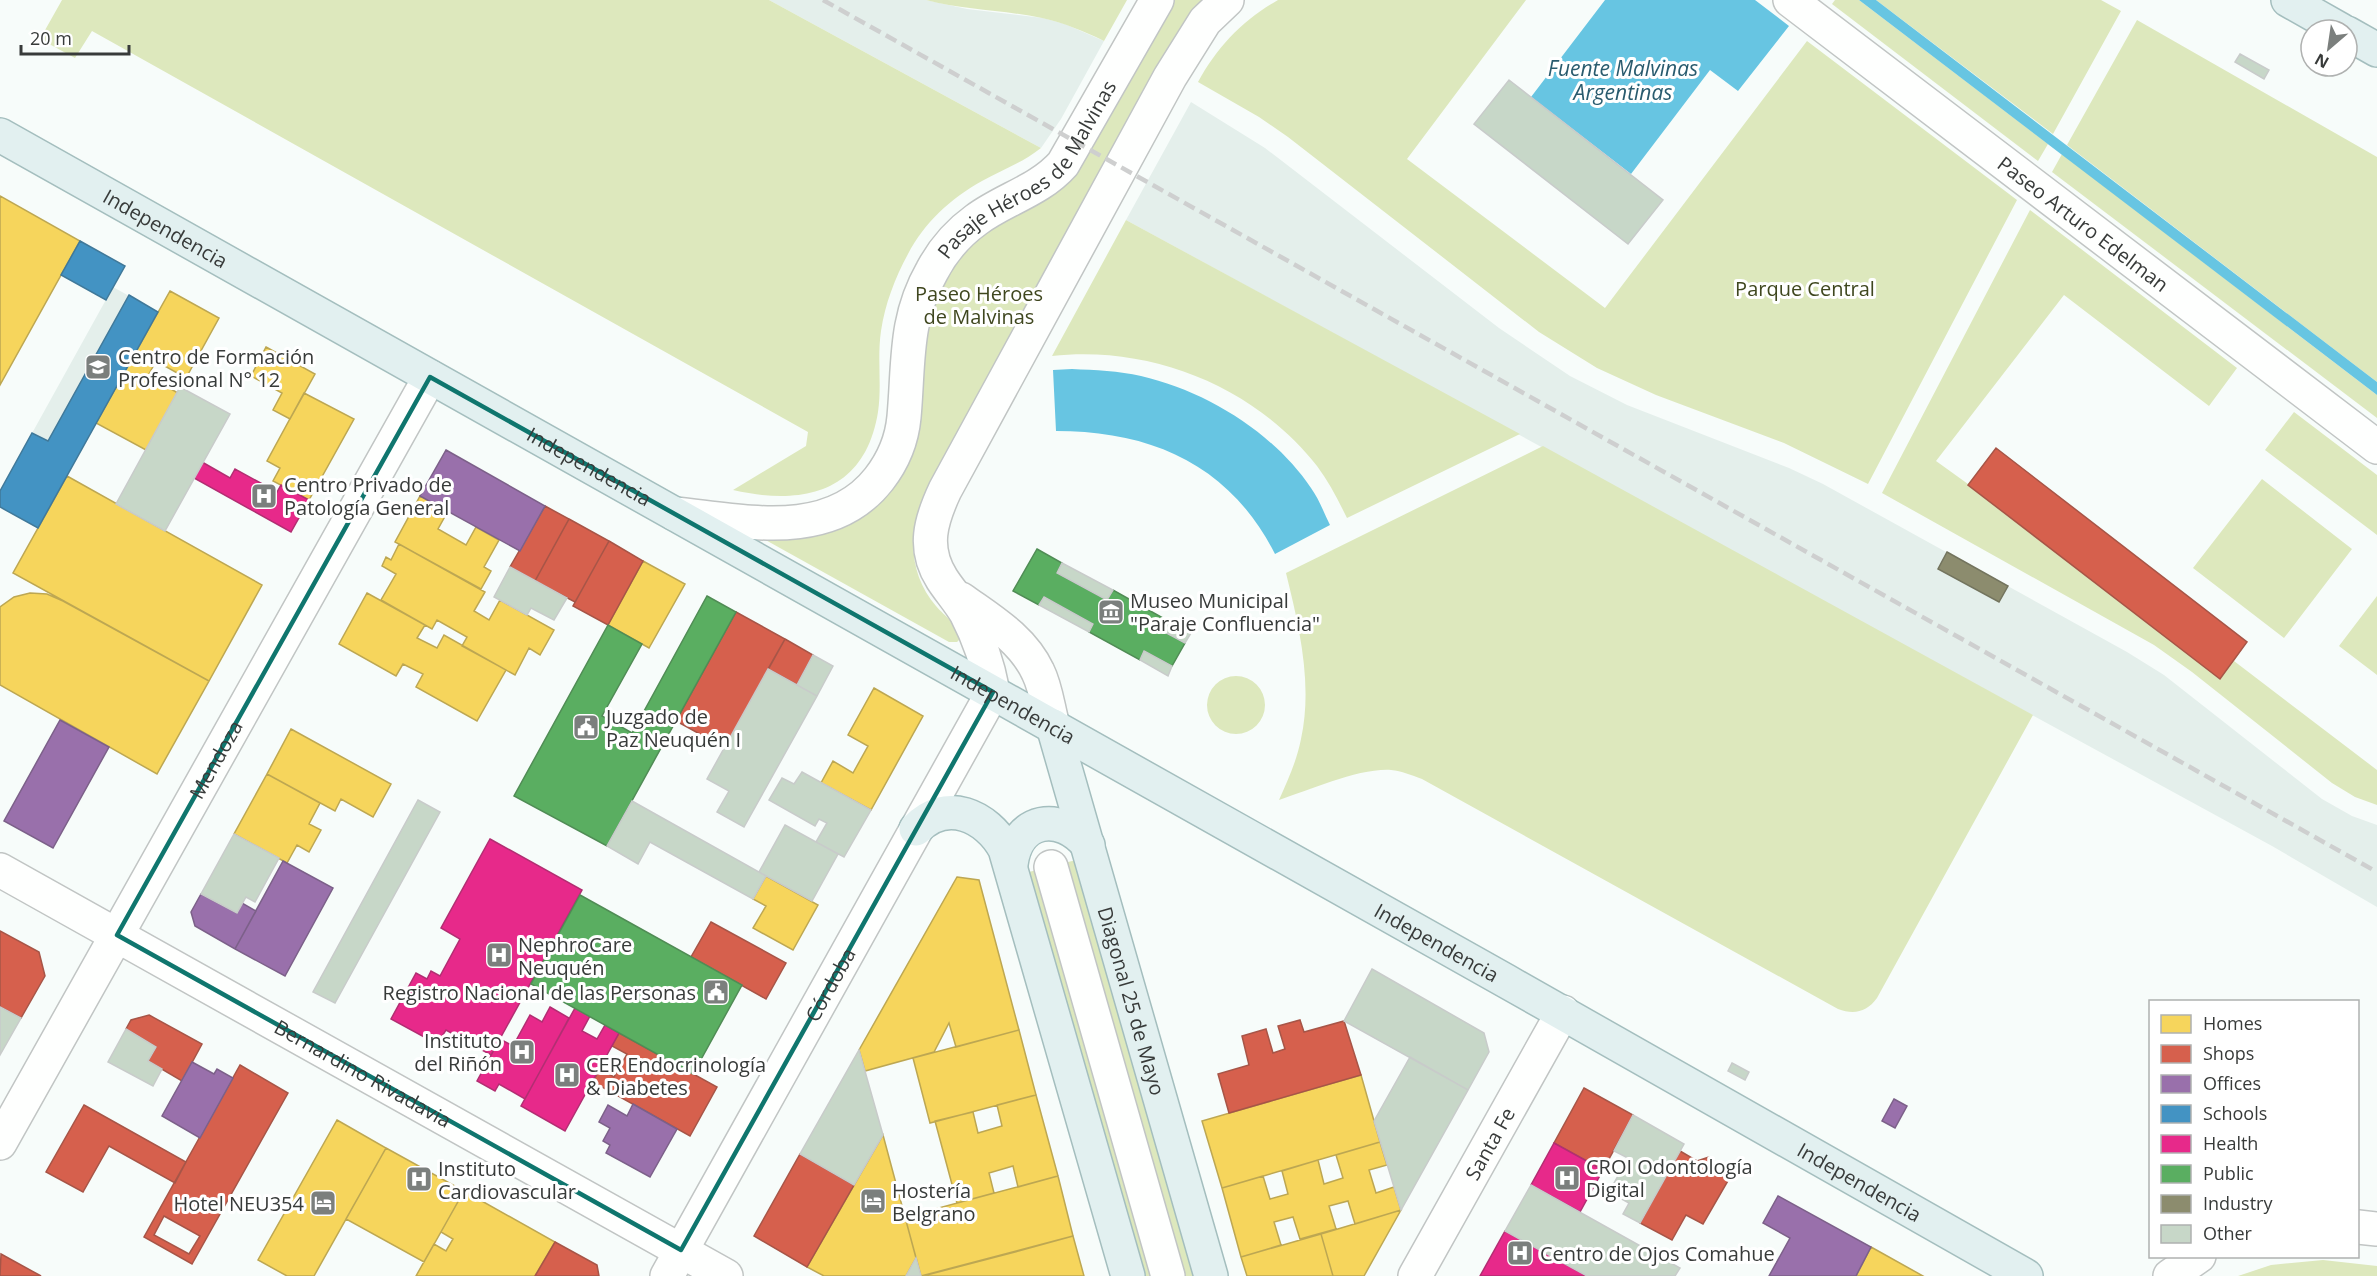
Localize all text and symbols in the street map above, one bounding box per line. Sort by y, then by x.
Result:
scale bar [21,18,129,56]
north arrow [2299,18,2359,78]
text: 20 m [30,26,72,50]
text: N [2311,48,2333,74]
water label: Fuente Malvinas Argentinas [1548,54,1698,106]
street label: Pasaje Héroes de Malvinas [931,75,1122,264]
street label: Paseo Arturo Edelman [1992,150,2175,297]
street label: Independencia [99,182,233,274]
park label: Parque Central [1735,275,1875,302]
park label: Paseo Héroes de Malvinas [915,280,1043,330]
place label: Centro de Formación Profesional N° 12 [118,343,314,393]
school or university icon: Centro de Formación Profesional N° 12 [83,352,113,382]
street label: Independencia [522,420,656,512]
place label: Centro Privado de Patología General [284,471,452,521]
hospital icon: Centro Privado de Patología General [249,481,279,511]
place label: Museo Municipal "Paraje Confluencia" [1130,587,1320,637]
museum icon: Museo Municipal "Paraje Confluencia" [1096,597,1126,627]
street label: Independencia [946,658,1080,750]
place label: Juzgado de Paz Neuquén I [604,703,741,753]
public building icon: Juzgado de Paz Neuquén I [571,712,601,742]
street label: Mendoza [182,715,248,804]
street label: Independencia [1370,896,1504,988]
street label: Diagonal 25 de Mayo [1092,903,1172,1098]
place label: NephroCare Neuquén [518,931,632,981]
hospital icon: NephroCare Neuquén [484,940,514,970]
street label: Córdoba [798,943,861,1026]
public building icon: Registro Nacional de las Personas [701,977,731,1007]
place label: Registro Nacional de las Personas [383,979,696,1006]
legend [2149,1000,2359,1258]
text: Homes [2203,1011,2262,1035]
street label: Bernardino Rivadavia [270,1013,456,1133]
place label: Instituto del Riñón [414,1027,502,1077]
hospital icon: Instituto del Riñón [507,1037,537,1067]
text: Shops [2203,1041,2254,1065]
place label: CER Endocrinología & Diabetes [586,1051,766,1101]
hospital icon: CER Endocrinología & Diabetes [552,1060,582,1090]
text: Offices [2203,1071,2261,1095]
text: Schools [2203,1101,2267,1125]
street label: Santa Fe [1458,1102,1521,1185]
text: Health [2203,1131,2258,1155]
street label: Independencia [1793,1136,1927,1228]
place label: CROI Odontología Digital [1586,1153,1753,1203]
place label: Instituto Cardiovascular [438,1155,576,1205]
text: Public [2203,1161,2254,1185]
hospital icon: CROI Odontología Digital [1552,1163,1582,1193]
hospital icon: Instituto Cardiovascular [404,1164,434,1194]
place label: Hostería Belgrano [892,1177,976,1227]
hotel icon: Hostería Belgrano [858,1186,888,1216]
hotel icon: Hotel NEU354 [308,1188,338,1218]
place label: Hotel NEU354 [174,1190,305,1217]
text: Industry [2203,1191,2273,1215]
text: Other [2203,1221,2253,1245]
hospital icon: Centro de Ojos Comahue [1505,1238,1535,1268]
place label: Centro de Ojos Comahue [1540,1240,1775,1267]

